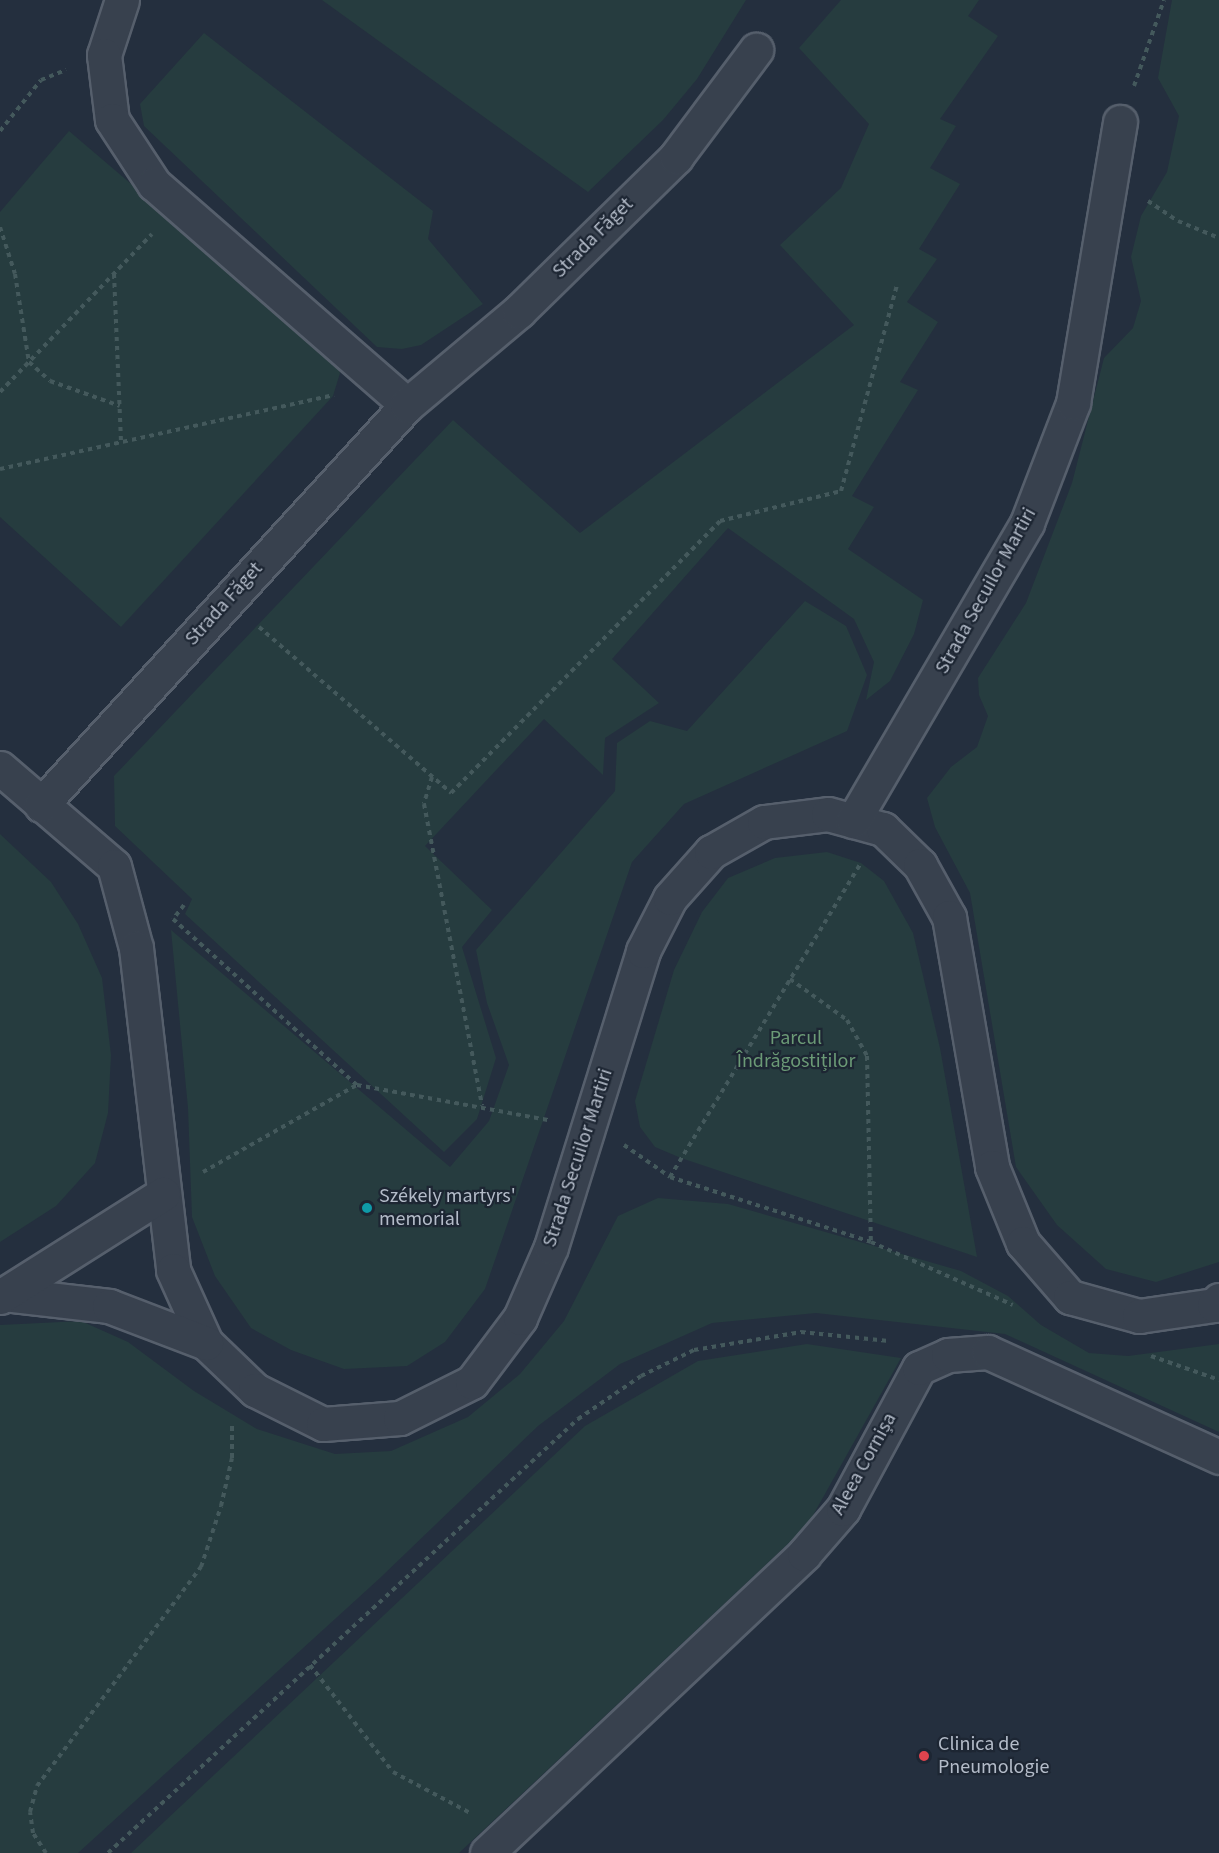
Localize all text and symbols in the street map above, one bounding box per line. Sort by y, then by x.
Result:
street label: Strada Făget [548,193,638,283]
street label: Strada Secuilor Martiri [930,504,1042,678]
street label: Strada Făget [180,557,268,651]
park label: Parcul Îndrăgostiților [737,1026,855,1073]
street label: Strada Secuilor Martiri [538,1066,618,1250]
place label: Székely martyrs' memorial [379,1184,516,1231]
marker: Székely martyrs' memorial [360,1201,374,1215]
street label: Aleea Cornișa [826,1409,902,1519]
place label: Clinica de Pneumologie [938,1732,1049,1779]
marker: Clinica de Pneumologie [915,1747,933,1765]

